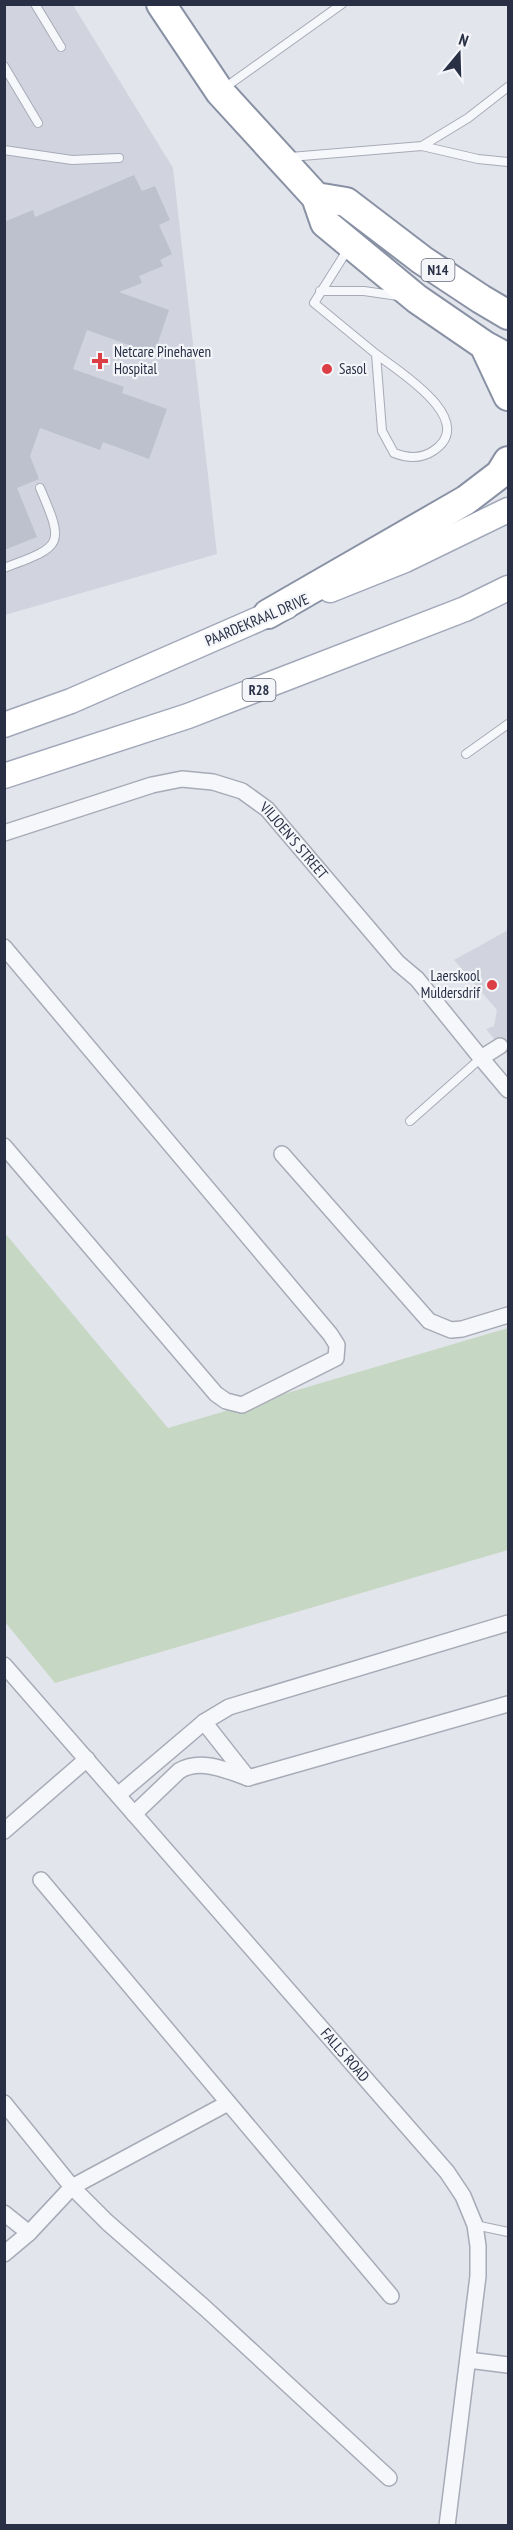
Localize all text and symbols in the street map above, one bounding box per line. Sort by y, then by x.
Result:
north arrow [429,24,489,84]
text: N [457,29,471,51]
road number: N14 [422,259,454,281]
place label: Netcare Pinehaven Hospital [114,342,211,378]
marker: Netcare Pinehaven Hospital [91,352,109,370]
place label: Sasol [339,359,367,378]
marker: Sasol [320,362,334,376]
street label: PAARDEKRAAL DRIVE [202,589,312,650]
road number: R28 [242,679,276,701]
street label: VILJOEN'S STREET [256,797,333,883]
place label: Laerskool Muldersdrif [421,966,481,1002]
marker: Laerskool Muldersdrif [485,978,499,992]
street label: FALLS ROAD [317,2024,374,2086]

